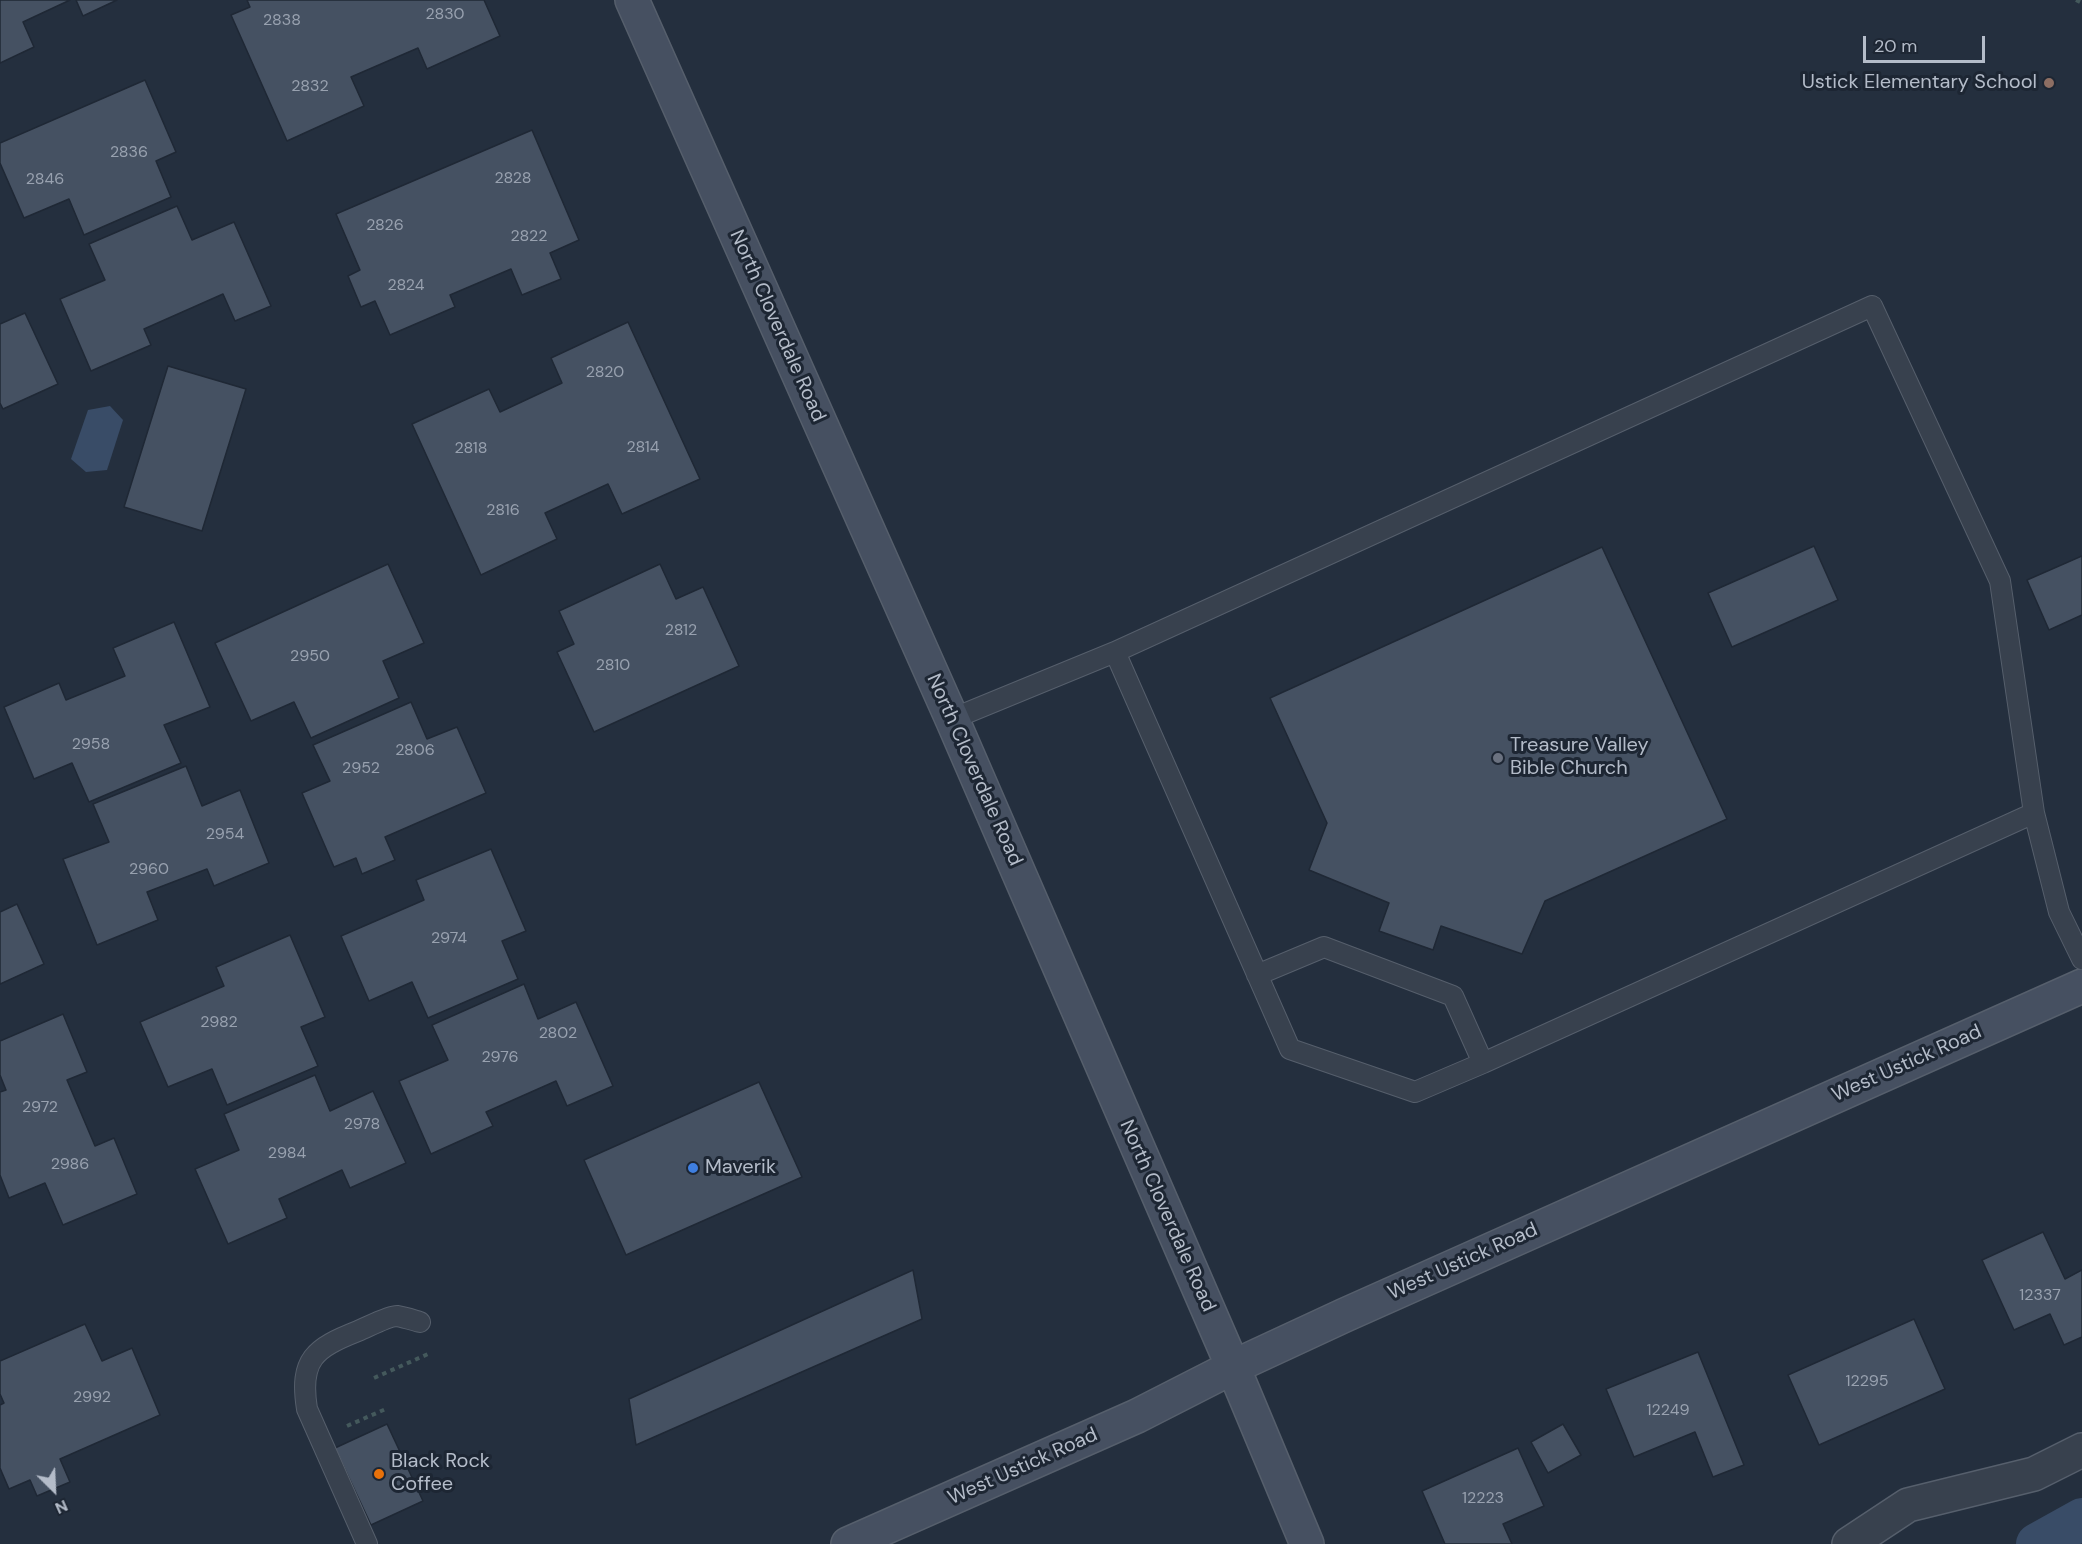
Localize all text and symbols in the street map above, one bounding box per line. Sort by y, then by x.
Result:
house number: 2830 [425,5,465,25]
house number: 2838 [263,11,301,31]
scale bar [1866,24,1988,62]
text: 20 m [1874,34,1917,58]
place label: Ustick Elementary School [1802,71,2037,95]
marker: Ustick Elementary School [2042,76,2056,90]
house number: 2832 [291,77,329,97]
house number: 2836 [110,143,148,163]
house number: 2828 [494,169,532,189]
house number: 2846 [26,170,64,190]
house number: 2826 [366,216,404,236]
street label: North Cloverdale Road [724,226,830,426]
house number: 2822 [511,227,547,247]
house number: 2824 [387,276,425,296]
house number: 2820 [586,363,624,383]
house number: 2814 [626,438,660,458]
house number: 2818 [454,439,488,459]
house number: 2816 [486,501,520,521]
house number: 2812 [665,621,697,641]
house number: 2950 [290,647,330,667]
house number: 2810 [596,656,630,676]
street label: North Cloverdale Road [921,670,1027,870]
place label: Treasure Valley Bible Church [1510,734,1649,781]
house number: 2958 [72,735,110,755]
house number: 2806 [395,741,435,761]
marker: Treasure Valley Bible Church [1491,751,1505,765]
house number: 2952 [342,759,380,779]
house number: 2954 [206,825,244,845]
house number: 2960 [129,860,169,880]
house number: 2974 [431,929,467,949]
house number: 2982 [200,1013,238,1033]
street label: West Ustick Road [1828,1020,1986,1108]
house number: 2802 [539,1024,577,1044]
house number: 2976 [482,1048,518,1068]
house number: 2972 [22,1098,58,1118]
house number: 2978 [344,1115,380,1135]
street label: North Cloverdale Road [1114,1116,1220,1316]
house number: 2984 [268,1144,306,1164]
house number: 2986 [51,1155,89,1175]
place label: Maverik [705,1156,776,1180]
marker: Maverik [686,1161,700,1175]
street label: West Ustick Road [1384,1218,1542,1306]
house number: 12337 [2019,1286,2061,1306]
house number: 12295 [1845,1372,1889,1392]
house number: 2992 [73,1388,111,1408]
house number: 12249 [1647,1401,1689,1421]
street label: West Ustick Road [944,1423,1102,1511]
place label: Black Rock Coffee [391,1450,490,1497]
north arrow [24,1460,84,1520]
marker: Black Rock Coffee [372,1467,386,1481]
house number: 12223 [1462,1489,1504,1509]
text: N [52,1495,71,1519]

